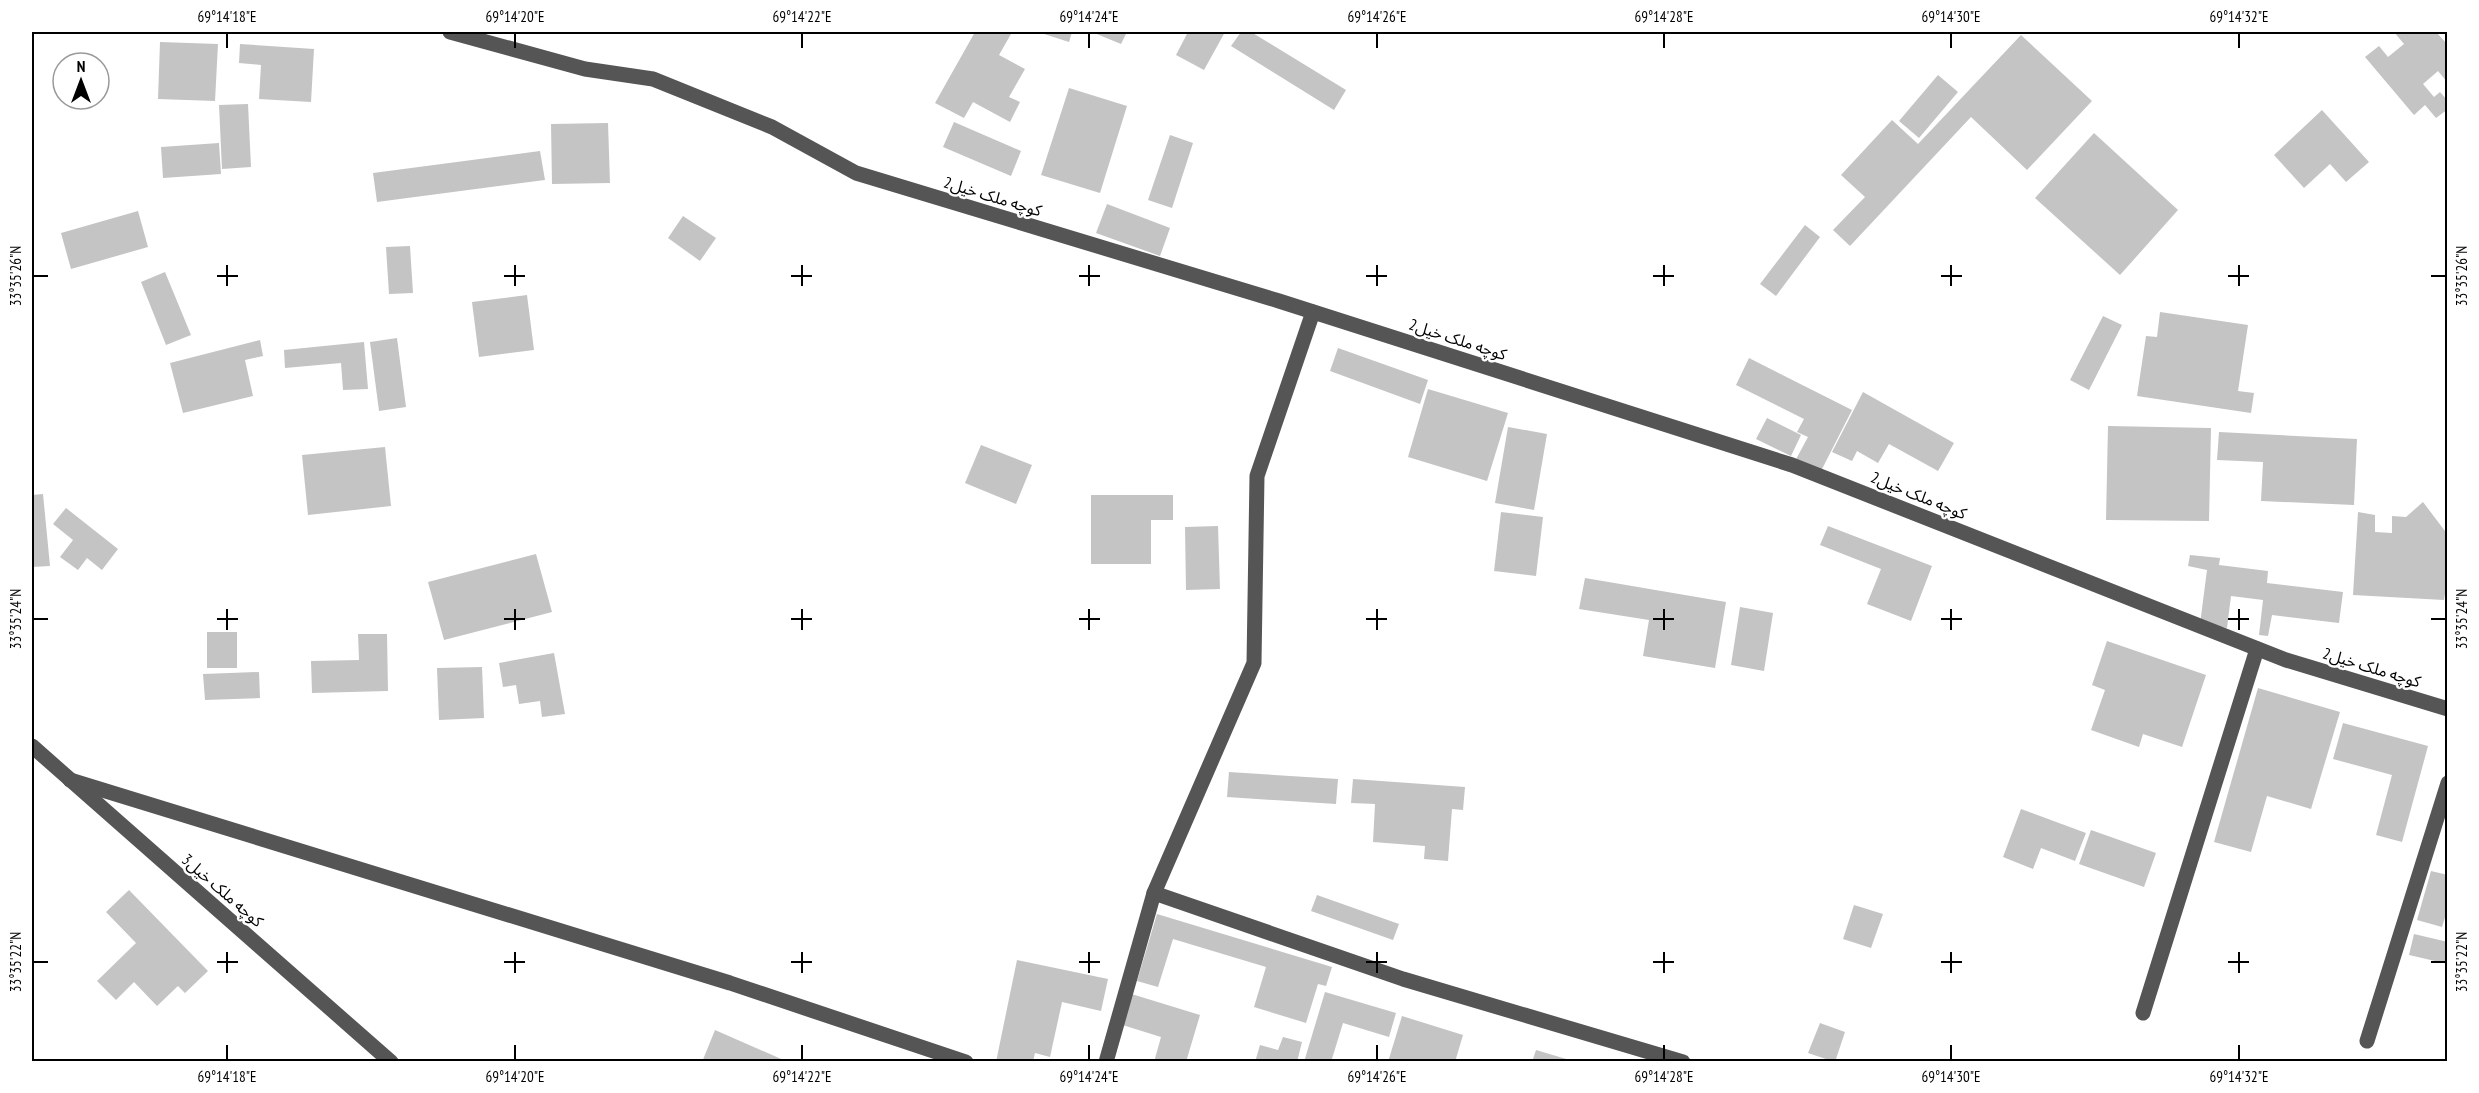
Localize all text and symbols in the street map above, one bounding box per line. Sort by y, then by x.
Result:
text: 69°14'18"E [197,7,257,26]
text: 69°14'20"E [485,7,545,26]
text: 69°14'22"E [772,7,832,26]
text: 69°14'24"E [1059,7,1119,26]
text: 69°14'26"E [1347,7,1407,26]
text: 69°14'28"E [1634,7,1694,26]
text: 69°14'30"E [1921,7,1981,26]
text: 69°14'32"E [2209,7,2269,26]
north arrow [51,51,111,111]
text: N [77,56,85,76]
street label: کوچه ملک خیل2 [941,172,1045,221]
text: 33°35'26"N [6,246,25,306]
text: 33°35'26"N [2452,246,2471,306]
street label: کوچه ملک خیل2 [1406,314,1510,365]
street label: کوچه ملک خیل2 [1868,467,1970,524]
text: 33°35'24"N [6,589,25,649]
text: 33°35'24"N [2452,589,2471,649]
street label: کوچه ملک خیل2 [2320,643,2424,692]
street label: کوچه ملک خیل3 [178,849,268,932]
text: 33°35'22"N [6,932,25,992]
text: 33°35'22"N [2452,932,2471,992]
text: 69°14'18"E [197,1067,257,1086]
text: 69°14'20"E [485,1067,545,1086]
text: 69°14'22"E [772,1067,832,1086]
text: 69°14'24"E [1059,1067,1119,1086]
text: 69°14'26"E [1347,1067,1407,1086]
text: 69°14'28"E [1634,1067,1694,1086]
text: 69°14'30"E [1921,1067,1981,1086]
text: 69°14'32"E [2209,1067,2269,1086]

